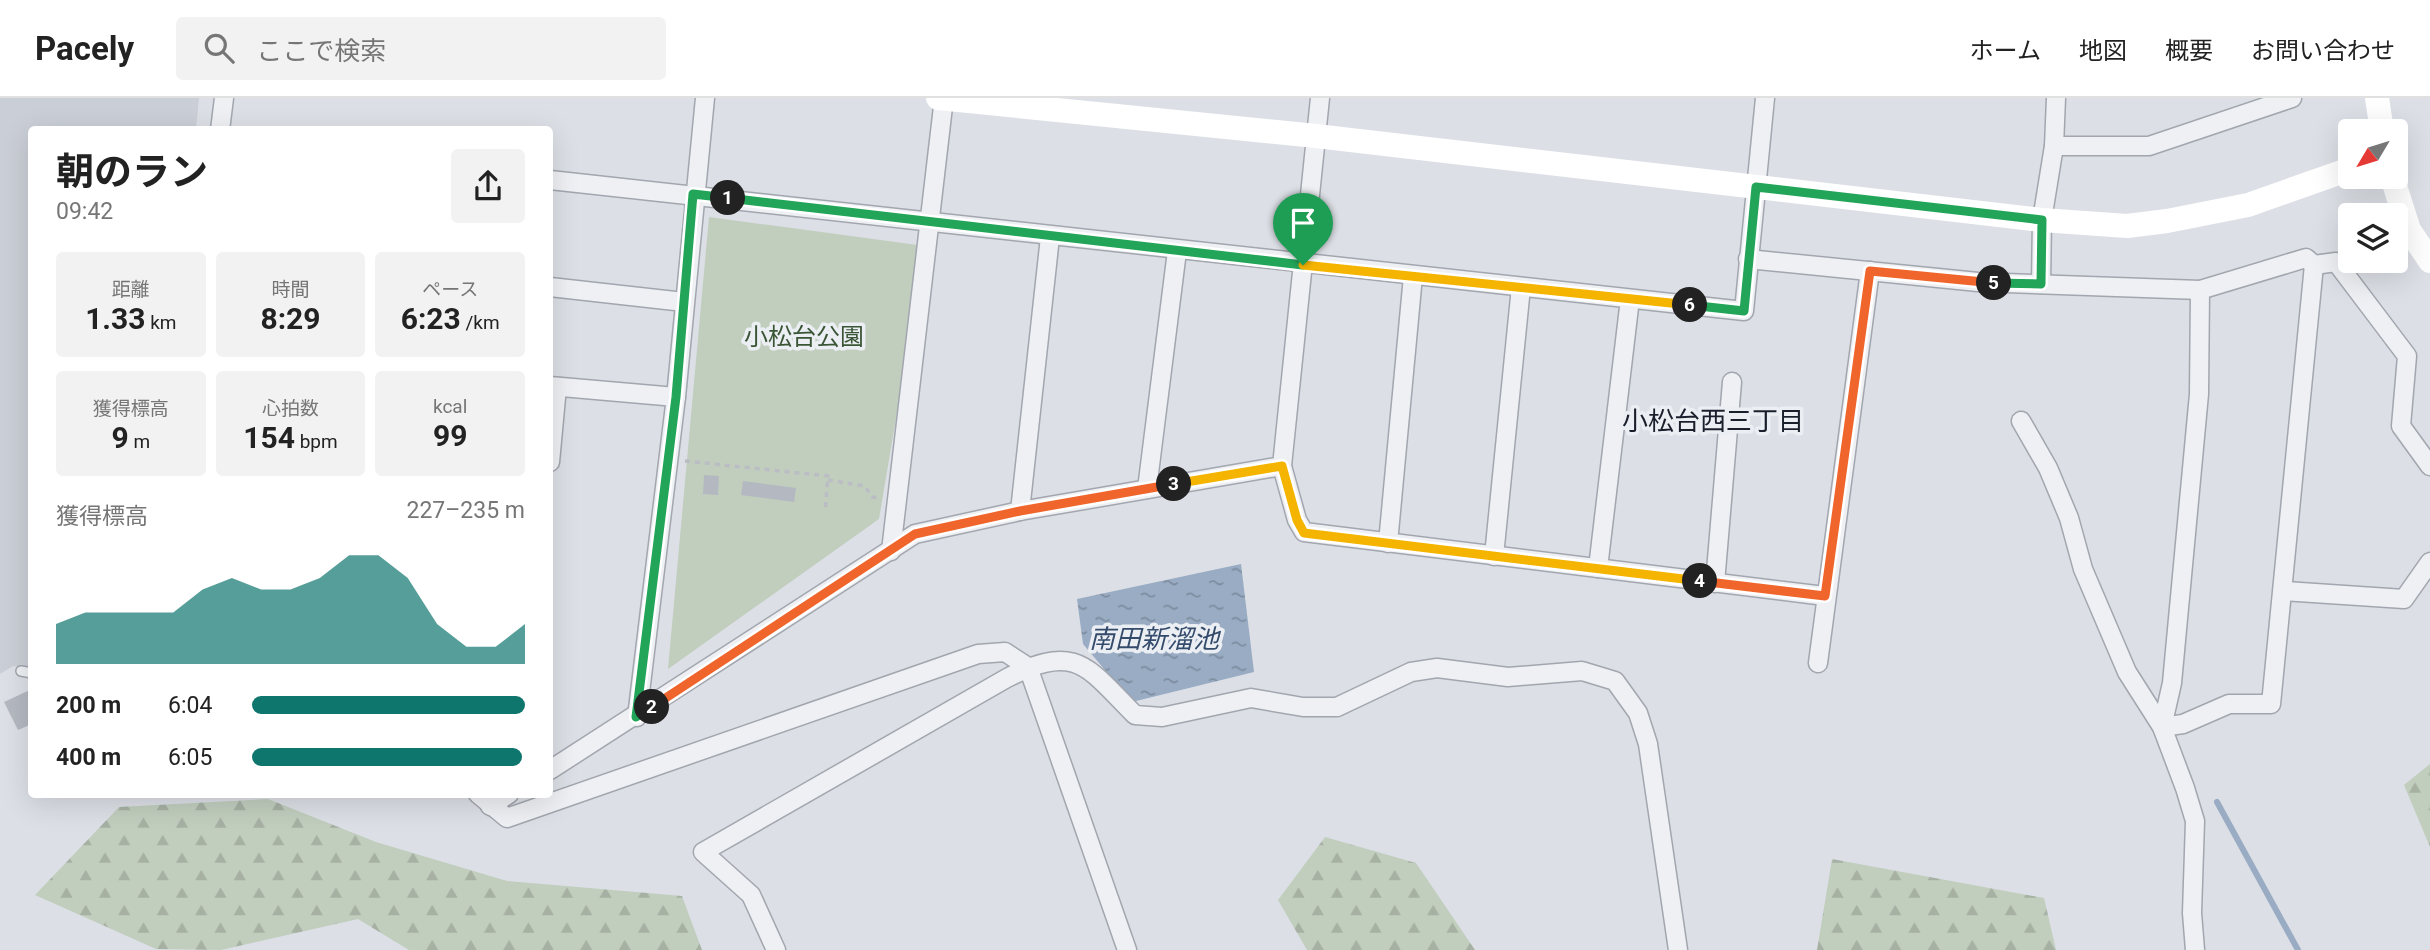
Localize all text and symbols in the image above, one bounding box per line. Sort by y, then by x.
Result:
search box [176,17,666,80]
text: Pacely [35,29,134,68]
icon: search [200,29,238,67]
text: ここで検索 [256,36,386,66]
text: ホーム [1970,37,2041,65]
text: 地図 [2079,37,2127,65]
text: 概要 [2165,37,2213,65]
text: お問い合わせ [2251,37,2395,65]
north arrow [2338,119,2408,189]
map controls [2338,119,2408,273]
button: share [451,149,525,223]
text: 朝のラン [56,150,208,194]
pin: 1 [710,180,746,216]
text: 1 [722,186,733,209]
pin [1273,193,1333,265]
text: 09:42 [56,198,113,225]
button: layers [2338,203,2408,273]
icon: arrive [1284,204,1322,242]
pin: 5 [1976,266,2011,300]
text: 5 [1988,271,1999,294]
text: 距離 [112,278,150,301]
text: 時間 [271,278,310,301]
text: ペース [422,278,478,301]
pin: 6 [1672,288,1708,322]
text: 6 [1684,293,1695,316]
text: 1.33 [85,301,145,336]
text: 8:29 [260,301,321,336]
text: 6:23 [401,301,461,336]
text: km [145,311,177,334]
text: /km [461,311,500,334]
park label: 小松台公園 [744,323,864,351]
text: kcal [433,395,467,418]
text: 獲得標高 [93,397,169,420]
text: 心拍数 [262,397,319,420]
district label: 小松台西三丁目 [1622,406,1804,436]
text: 99 [433,418,467,453]
text: 9 [112,420,129,455]
text: 154 [243,420,295,455]
text: m [129,430,150,453]
text: bpm [295,430,338,453]
pin: 3 [1156,466,1192,502]
text: 3 [1168,472,1179,495]
text: 227–235 m [406,497,525,524]
text: 獲得標高 [56,503,148,530]
pin: 4 [1682,564,1718,598]
text: 4 [1694,569,1705,592]
water label: 南田新溜池 [1089,624,1222,654]
pin: 2 [634,690,670,724]
text: 200 m [56,692,121,719]
text: 6:04 [168,692,212,719]
text: 2 [646,695,657,718]
text: 400 m [56,744,121,771]
text: 6:05 [168,744,212,771]

